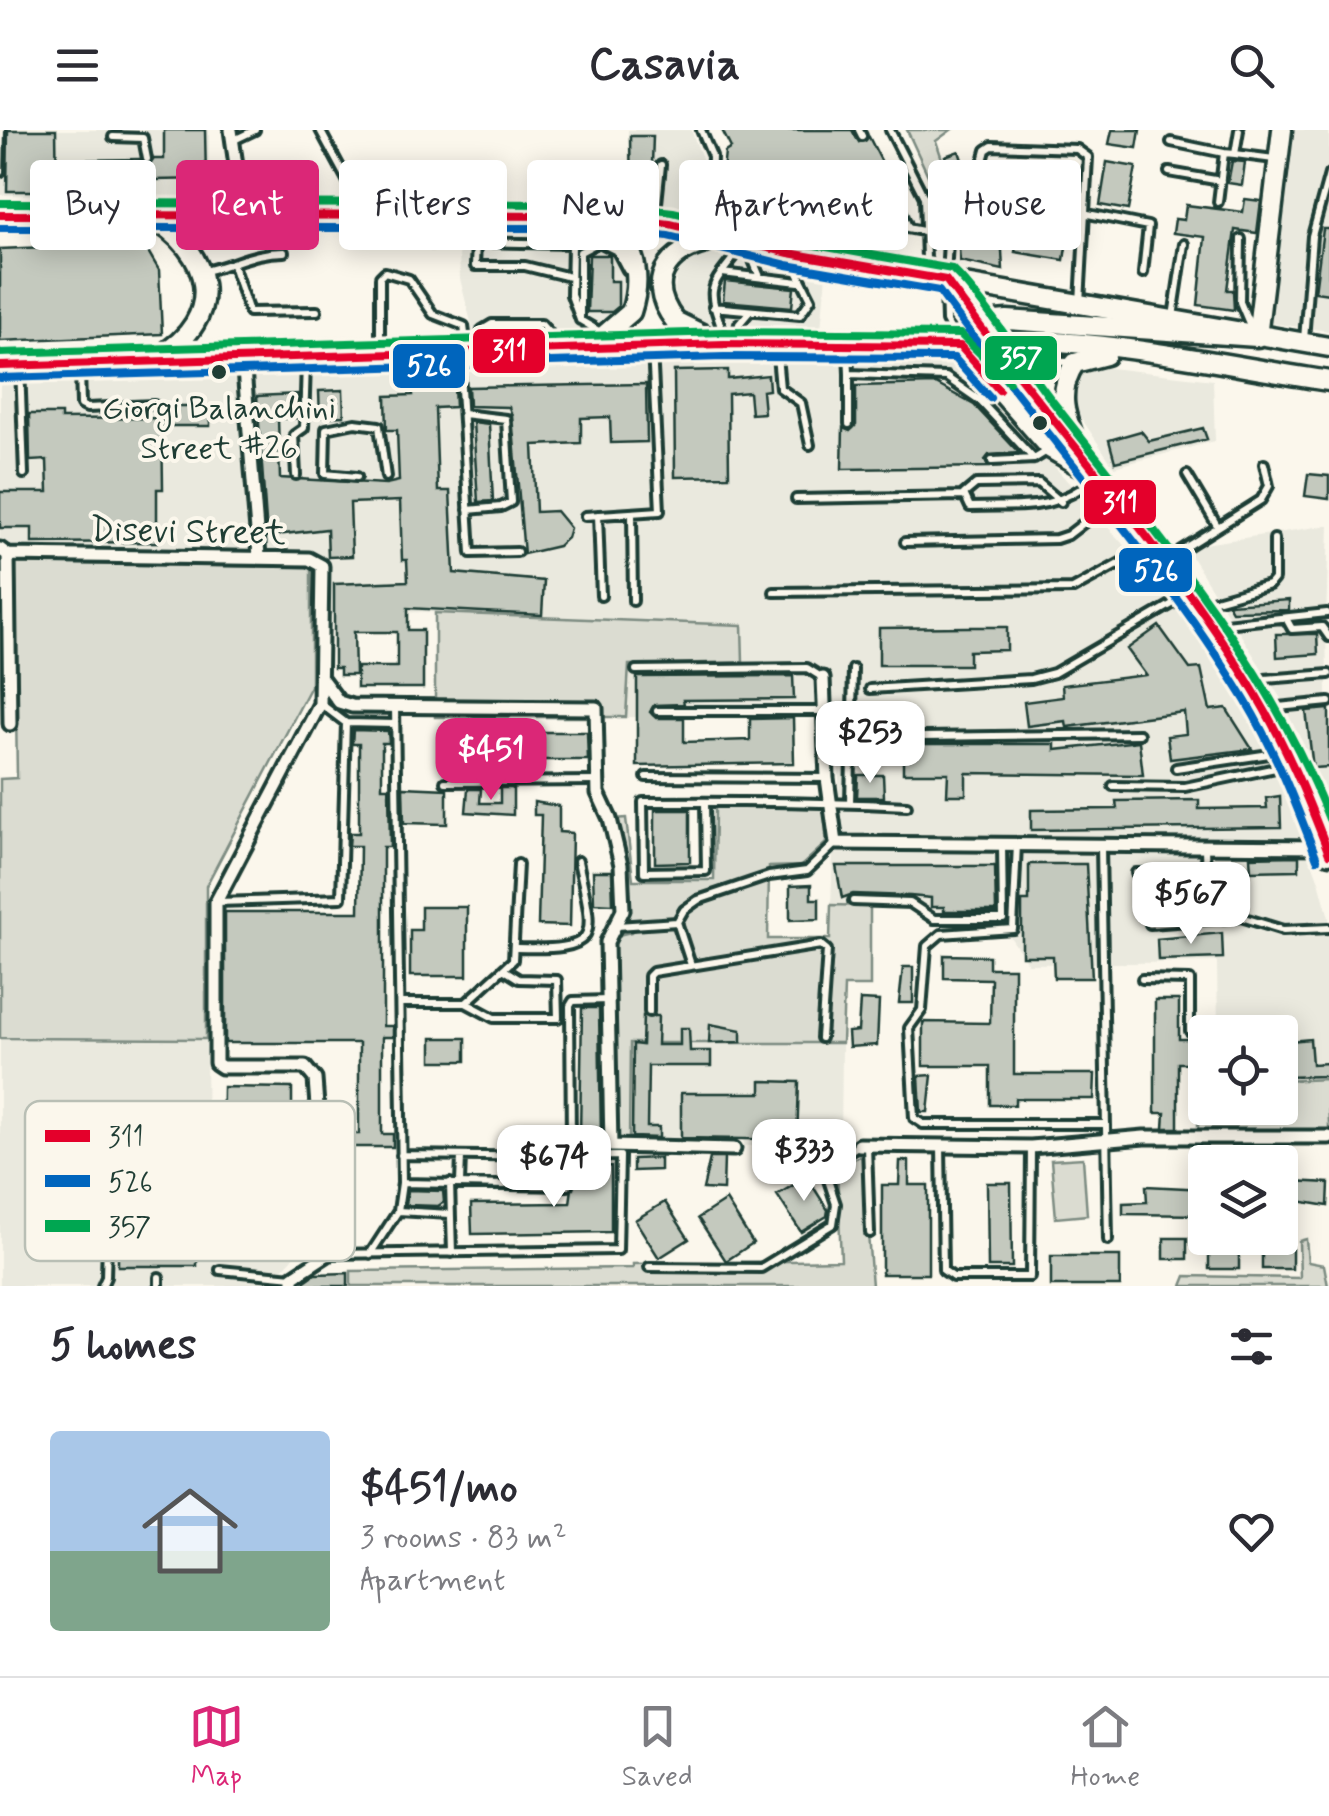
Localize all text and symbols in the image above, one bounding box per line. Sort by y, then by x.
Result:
text: Casavia [589,36,740,95]
icon: menu [50,38,105,93]
icon: search [1224,38,1279,93]
chip: Buy [30,160,156,250]
chip: Rent [176,160,319,250]
chip: Filters [339,160,507,250]
chip: New [527,160,659,250]
chip: Apartment [679,160,908,250]
chip: House [928,160,1081,250]
line badge: 311 [471,327,547,375]
text: 311 [491,334,527,371]
line badge: 357 [983,334,1059,382]
text: 357 [999,341,1043,378]
line badge: 526 [391,342,467,390]
text: 526 [407,349,451,386]
marker: Giorgi Balanchini Street #26 [209,362,229,382]
place label: Giorgi Balanchini Street #26 [102,388,336,470]
unlabelled marker [1030,413,1050,433]
line badge: 311 [1082,478,1158,526]
text: 311 [1102,486,1138,523]
street label: Disevi Street [90,507,287,557]
line badge: 526 [1117,546,1194,594]
text: 526 [1134,554,1178,591]
pin: $253 [811,701,929,786]
text: $253 [838,712,902,754]
pin: $451 [432,718,550,803]
text: $451 [458,729,524,771]
pin: $567 [1132,862,1250,947]
text: $567 [1154,873,1228,915]
map controls [1188,1015,1298,1255]
button: locate [1188,1015,1298,1125]
legend [25,1101,355,1261]
pin: $333 [745,1119,863,1204]
text: 311 [108,1120,144,1157]
pin: $674 [495,1125,613,1210]
text: $333 [774,1130,834,1172]
text: $674 [519,1136,589,1178]
button: layers [1188,1145,1298,1255]
text: 526 [108,1165,153,1202]
text: 357 [108,1210,151,1247]
text: 5 homes [50,1319,196,1374]
icon: filters [1224,1319,1279,1374]
text: $451/mo [360,1462,518,1517]
icon: home [130,1471,250,1591]
icon: heart [1224,1504,1279,1559]
text: 3 rooms · 83 m² [360,1517,567,1559]
text: Apartment [360,1559,505,1601]
tab: Map [189,1699,244,1796]
tab: Saved [622,1699,693,1796]
tab: Home [1070,1699,1140,1796]

